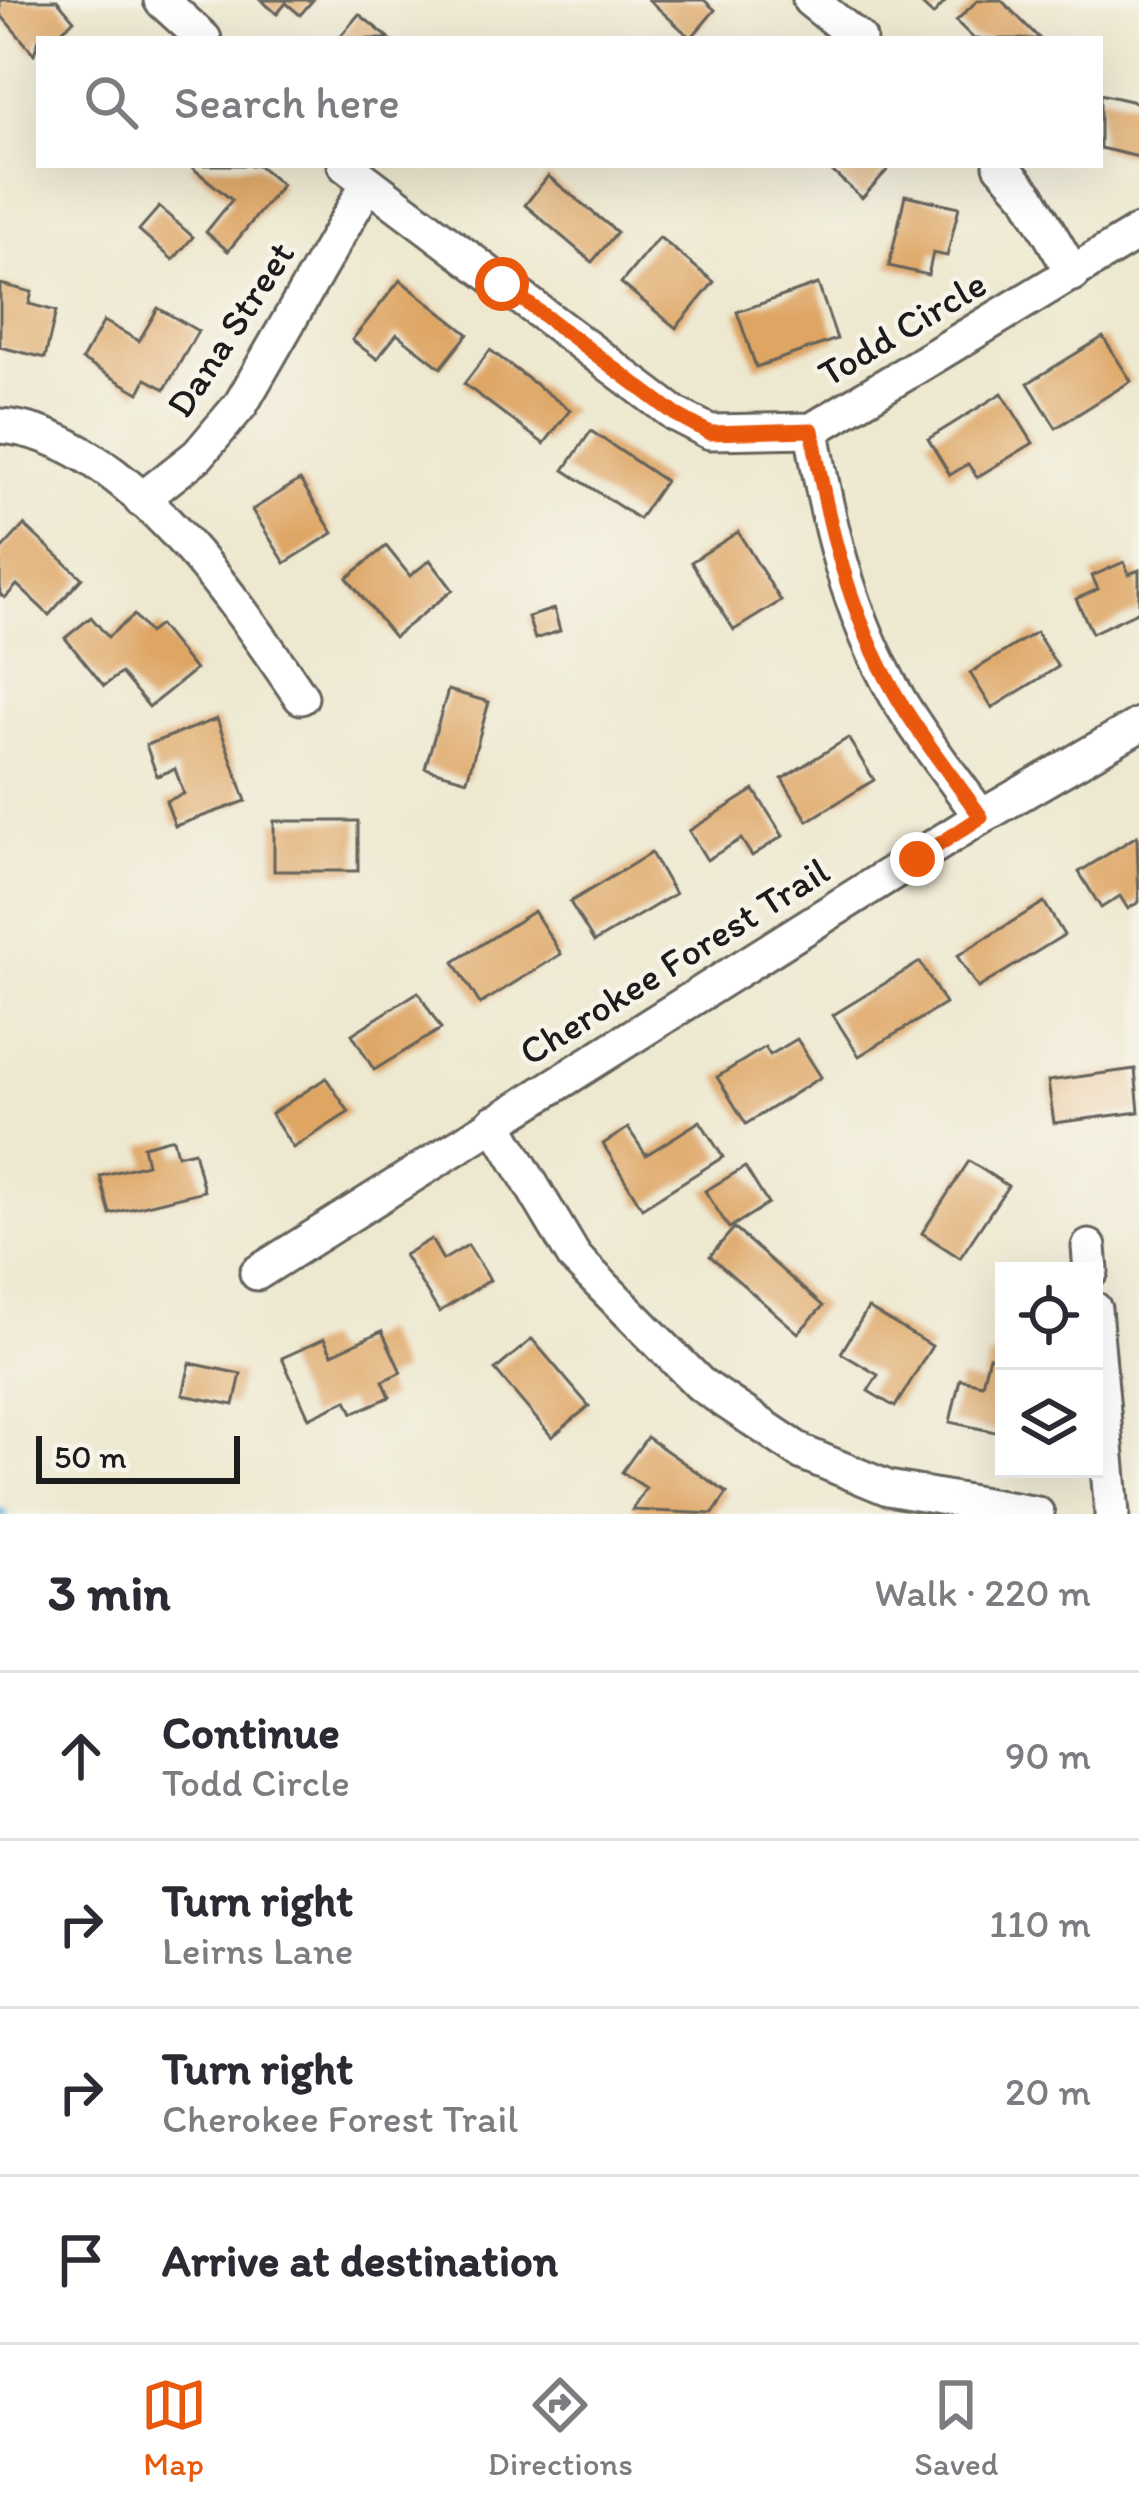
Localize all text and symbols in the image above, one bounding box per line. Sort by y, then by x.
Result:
search box [36,36,1103,168]
icon: search [78,69,144,135]
text: Search here [174,75,400,129]
street label: Dana Street [156,232,304,426]
route start [475,257,529,311]
street label: Todd Circle [809,259,995,397]
route end [890,832,944,886]
street label: Cherokee Forest Trail [510,847,838,1075]
map controls [995,1262,1103,1478]
button: locate [995,1262,1103,1370]
button: layers [995,1370,1103,1478]
scale bar [36,1430,240,1483]
text: 50 m [54,1437,127,1476]
text: 3 min [48,1562,170,1623]
text: Walk · 220 m [874,1569,1091,1616]
text: Continue [162,1705,340,1759]
icon: ahead [48,1723,114,1789]
text: 90 m [1005,1732,1091,1779]
text: Todd Circle [162,1759,350,1806]
text: Turn right [162,1873,353,1927]
icon: right [48,1891,114,1957]
text: 110 m [989,1900,1091,1947]
text: Leirns Lane [162,1927,353,1974]
text: Turn right [162,2041,353,2095]
icon: right [48,2059,114,2125]
text: 20 m [1005,2068,1091,2115]
text: Cherokee Forest Trail [162,2095,518,2142]
icon: arrive [48,2227,114,2293]
text: Arrive at destination [162,2233,558,2287]
tab: Map [141,2372,207,2483]
tab: Directions [488,2372,633,2483]
tab: Saved [914,2372,998,2483]

